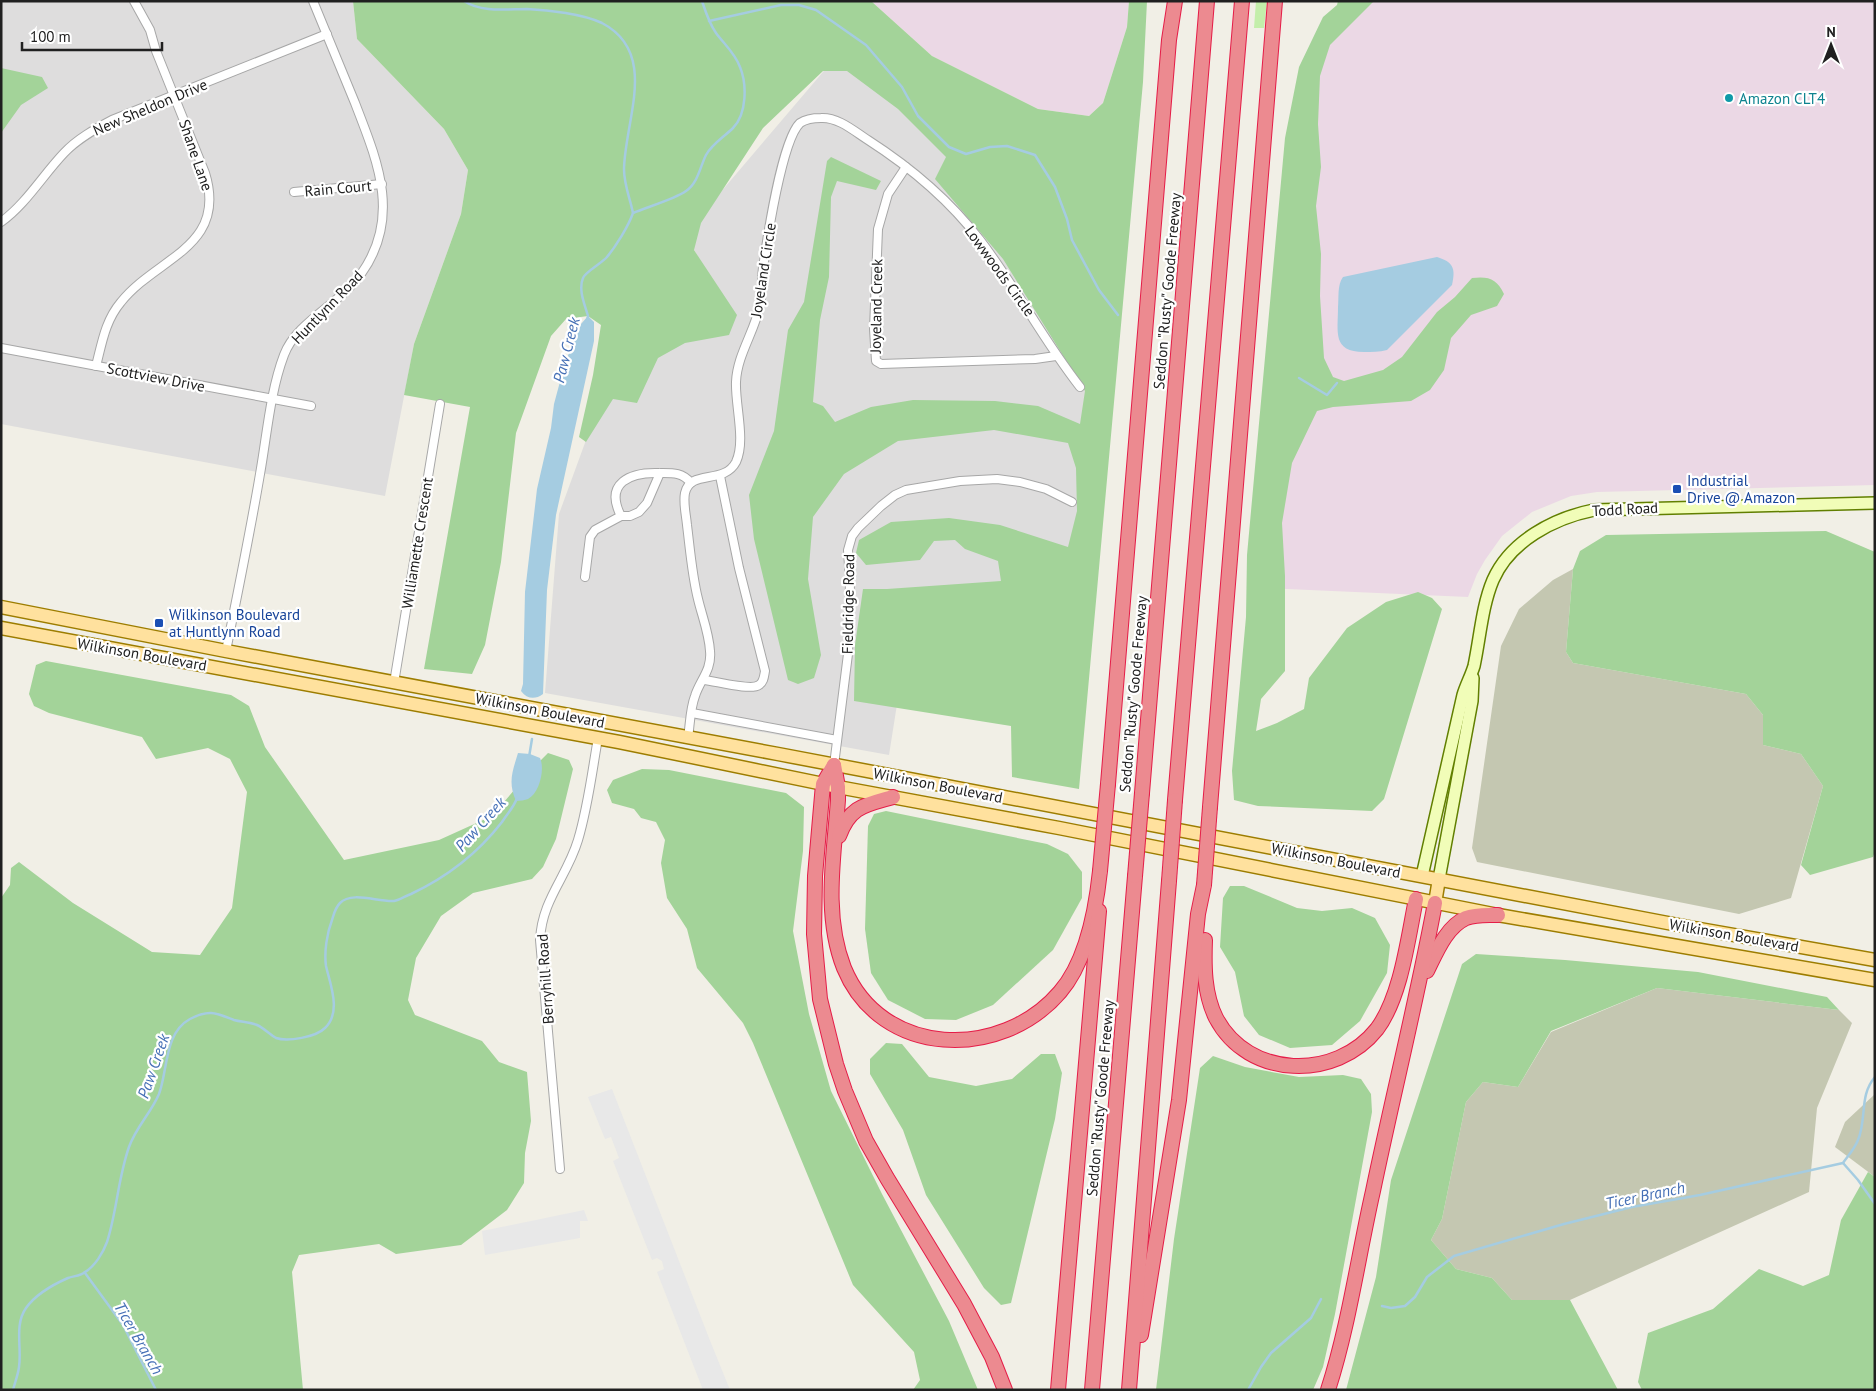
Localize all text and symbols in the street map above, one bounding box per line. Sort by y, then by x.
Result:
scale bar [22,20,162,52]
north arrow [1806,20,1856,70]
text: N [1826,23,1836,41]
text: 100 m [30,27,71,46]
street label: New Sheldon Drive [90,74,210,140]
place label: Amazon CLT4 [1739,89,1825,108]
marker: Amazon CLT4 [1723,92,1735,104]
street label: Shane Lane [175,117,217,193]
street label: Rain Court [304,176,372,200]
street label: Seddon "Rusty" Goode Freeway [1149,192,1185,390]
street label: Joyeland Circle [746,221,780,320]
street label: Lowwoods Circle [961,222,1039,320]
street label: Joyeland Creek [866,258,886,354]
street label: Huntlynn Road [287,266,367,348]
water label: Paw Creek [548,314,584,385]
street label: Scottview Drive [105,358,207,396]
place label: Industrial Drive @ Amazon [1687,471,1795,507]
street label: Williamette Crescent [397,476,437,610]
marker: Industrial Drive @ Amazon [1671,483,1683,495]
street label: Todd Road [1591,498,1659,520]
street label: Fieldridge Road [838,554,858,654]
street label: Seddon "Rusty" Goode Freeway [1115,595,1151,793]
place label: Wilkinson Boulevard at Huntlynn Road [169,605,300,641]
marker: Wilkinson Boulevard at Huntlynn Road [153,617,165,629]
street label: Wilkinson Boulevard [76,633,208,675]
street label: Wilkinson Boulevard [474,688,606,732]
street label: Wilkinson Boulevard [872,763,1004,807]
water label: Paw Creek [450,792,510,855]
street label: Wilkinson Boulevard [1270,838,1402,882]
street label: Wilkinson Boulevard [1668,914,1800,956]
street label: Berryhill Road [532,933,558,1025]
street label: Seddon "Rusty" Goode Freeway [1082,999,1118,1197]
water label: Paw Creek [133,1030,174,1101]
water label: Ticer Branch [1603,1177,1687,1213]
water label: Ticer Branch [110,1298,168,1378]

